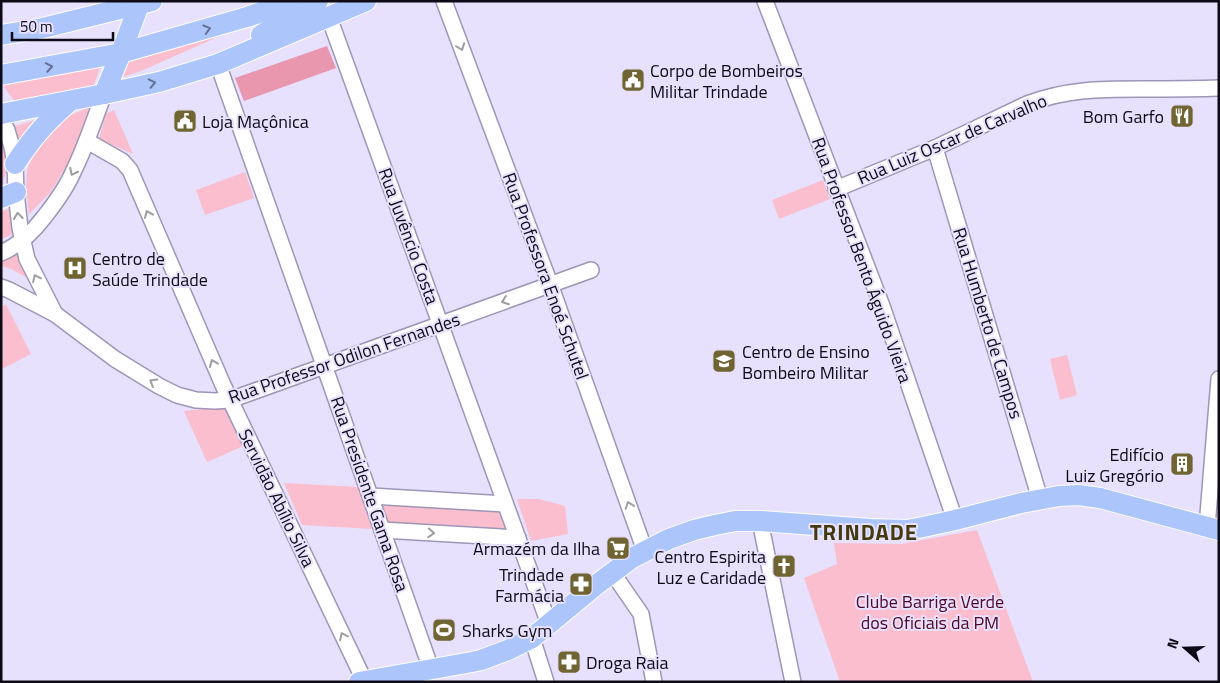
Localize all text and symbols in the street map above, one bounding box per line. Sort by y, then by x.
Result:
scale bar [12,10,114,42]
text: 50 m [20,15,53,38]
one-way arrow [202,24,211,34]
one-way arrow [455,42,466,51]
place label: Corpo de Bombeiros Militar Trindade [650,57,803,105]
one-way arrow [45,62,54,72]
public building icon: Corpo de Bombeiros Militar Trindade [620,67,646,93]
one-way arrow [147,78,156,89]
street label: Rua Luiz Oscar de Carvalho [853,87,1051,191]
place label: Bom Garfo [1083,103,1164,130]
restaurant icon: Bom Garfo [1169,103,1195,129]
public building icon: Loja Maçônica [172,108,198,134]
place label: Loja Maçônica [202,108,309,135]
street label: Rua Professor Bento Águido Vieira [805,133,919,387]
street label: Rua Juvêncio Costa [372,164,446,308]
one-way arrow [69,167,79,176]
street label: Rua Professora Enoé Schutel [496,169,596,383]
one-way arrow [144,210,155,219]
one-way arrow [13,212,24,220]
street label: Rua Humberto de Campos [946,224,1030,422]
place label: Centro de Saúde Trindade [92,245,208,293]
hospital icon: Centro de Saúde Trindade [62,255,88,281]
one-way arrow [33,275,43,284]
one-way arrow [501,295,509,305]
street label: Rua Professor Odilon Fernandes [224,306,464,410]
place label: Centro de Ensino Bombeiro Militar [742,338,870,386]
school or university icon: Centro de Ensino Bombeiro Militar [711,348,737,374]
one-way arrow [209,359,219,368]
one-way arrow [150,379,159,389]
street label: Rua Presidente Gama Rosa [324,393,416,595]
street label: Servidão Abílio Silva [232,424,322,572]
place label: Edifício Luiz Gregório [1065,441,1164,489]
building icon: Edifício Luiz Gregório [1169,451,1195,477]
one-way arrow [624,502,634,510]
district label: TRINDADE [810,515,918,549]
one-way arrow [427,527,435,538]
place label: Armazém da Ilha [473,535,600,562]
supermarket icon: Armazém da Ilha [605,535,631,561]
place label: Centro Espirita Luz e Caridade [655,543,766,591]
church icon: Centro Espirita Luz e Caridade [771,553,797,579]
place label: Trindade Farmácia [495,561,564,609]
pharmacy icon: Trindade Farmácia [568,571,594,597]
park label: Clube Barriga Verde dos Oficiais da PM [856,588,1004,636]
sports icon: Sharks Gym [431,617,457,643]
place label: Sharks Gym [462,617,552,644]
north arrow [1160,623,1210,673]
one-way arrow [339,632,350,641]
text: N [1161,635,1184,652]
pharmacy icon: Droga Raia [556,649,582,675]
place label: Droga Raia [586,649,668,676]

